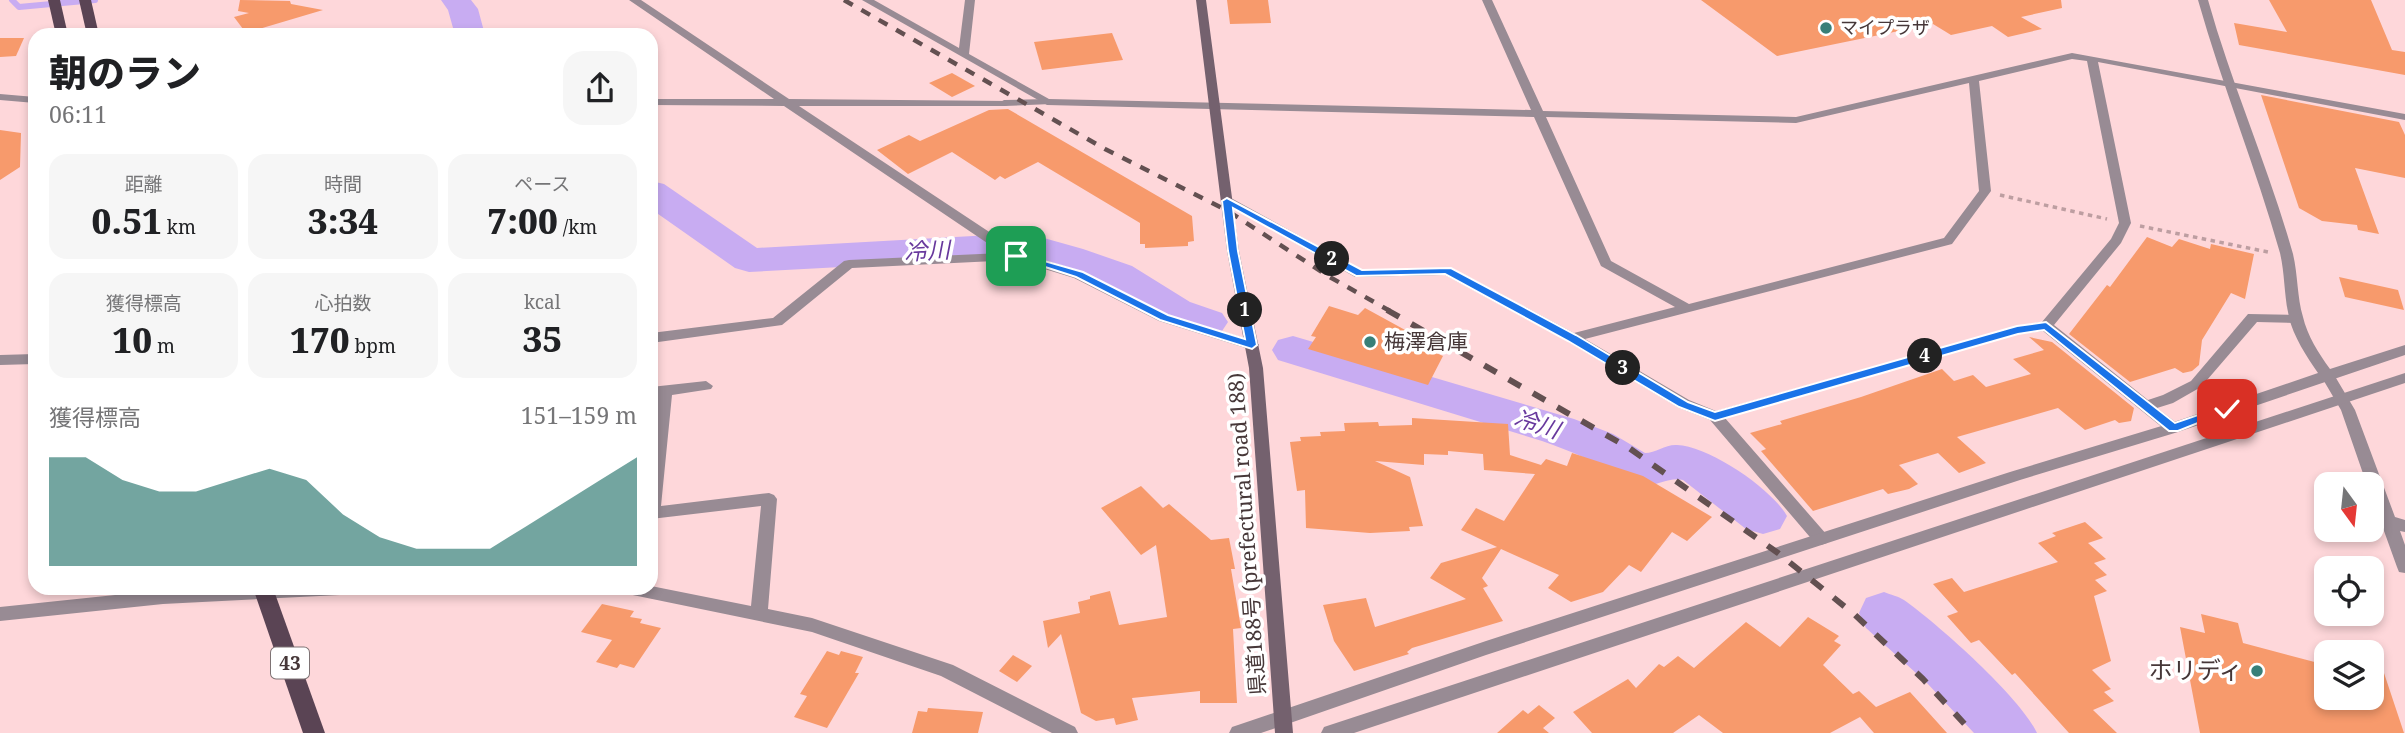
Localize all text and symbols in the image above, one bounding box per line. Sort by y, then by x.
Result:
place label: マイプラザ [1840,15,1930,39]
marker: マイプラザ [1818,20,1834,36]
text: 朝のラン [49,46,201,98]
button: share [563,51,637,125]
text: 06:11 [49,98,107,130]
text: 距離 [125,171,163,197]
text: 時間 [324,171,362,197]
text: ペース [514,171,570,197]
text: 0.51 [91,197,162,244]
text: 3:34 [308,197,378,244]
text: 7:00 [487,197,558,244]
text: km [162,214,196,240]
text: /km [558,214,597,240]
pin [986,226,1046,286]
water label: 冷川 [903,233,954,267]
icon: arrive [997,237,1035,275]
pin: 2 [1314,242,1350,276]
text: 2 [1326,245,1337,271]
text: kcal [524,289,561,315]
text: 獲得標高 [106,290,182,316]
text: 心拍数 [314,290,372,316]
pin: 1 [1228,292,1262,328]
text: 1 [1239,296,1250,322]
text: 35 [522,315,562,362]
text: 10 [112,316,152,363]
text: 170 [290,316,350,363]
place label: 梅澤倉庫 [1384,327,1468,355]
text: m [152,333,175,359]
text: bpm [350,333,396,359]
marker: 梅澤倉庫 [1362,334,1378,350]
pin: 4 [1908,338,1942,374]
text: 4 [1919,342,1930,368]
pin: 3 [1606,350,1640,386]
text: 3 [1617,354,1628,380]
street label: 県道188号 (prefectural road 188) [1221,372,1271,696]
pin [2197,379,2257,439]
icon: check [2208,390,2246,428]
text: 151–159 m [521,399,637,431]
text: 獲得標高 [49,401,141,433]
water label: 冷川 [1510,401,1567,446]
north arrow [2314,472,2384,542]
map controls [2314,472,2384,710]
button: locate [2314,556,2384,626]
button: layers [2314,640,2384,710]
road number: 43 [271,648,309,678]
place label: ホリディ [2149,653,2243,686]
marker: ホリディ [2249,663,2265,679]

